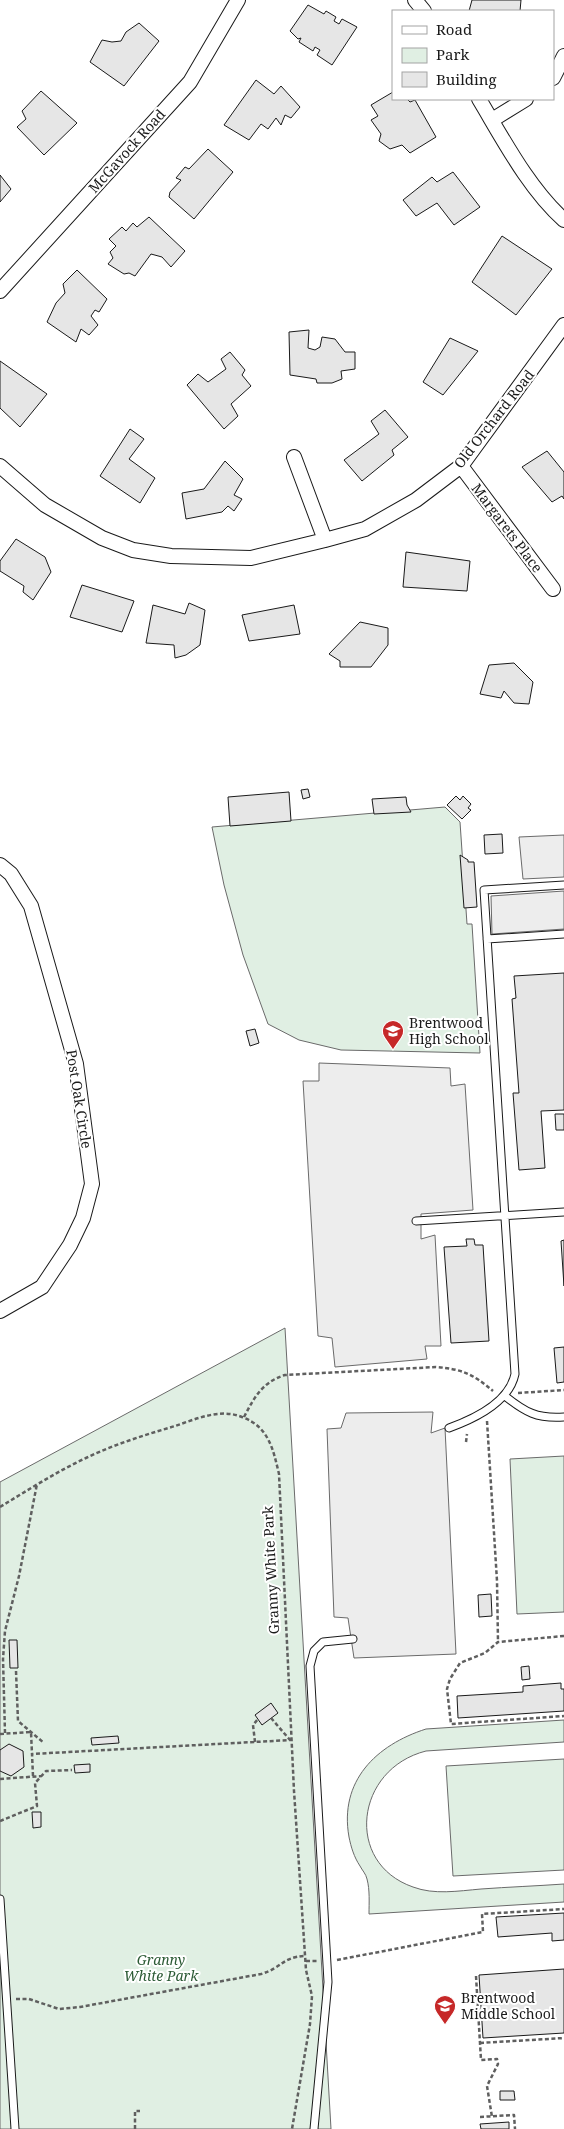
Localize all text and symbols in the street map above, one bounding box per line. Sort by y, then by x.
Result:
legend [392,10,554,100]
text: Road [436,19,472,39]
text: Park [436,44,470,64]
text: Building [436,69,497,89]
street label: McGavock Road [84,104,170,197]
street label: Old Orchard Road [449,365,538,472]
street label: Margarets Place [468,479,547,576]
place label: Brentwood High School [409,1013,489,1048]
school or university icon: Brentwood High School [381,1019,405,1050]
street label: Post Oak Circle [62,1048,97,1150]
street label: Granny White Park [258,1504,283,1635]
park label: Granny White Park [124,1950,199,1985]
place label: Brentwood Middle School [461,1988,556,2023]
school or university icon: Brentwood Middle School [433,1994,457,2025]

